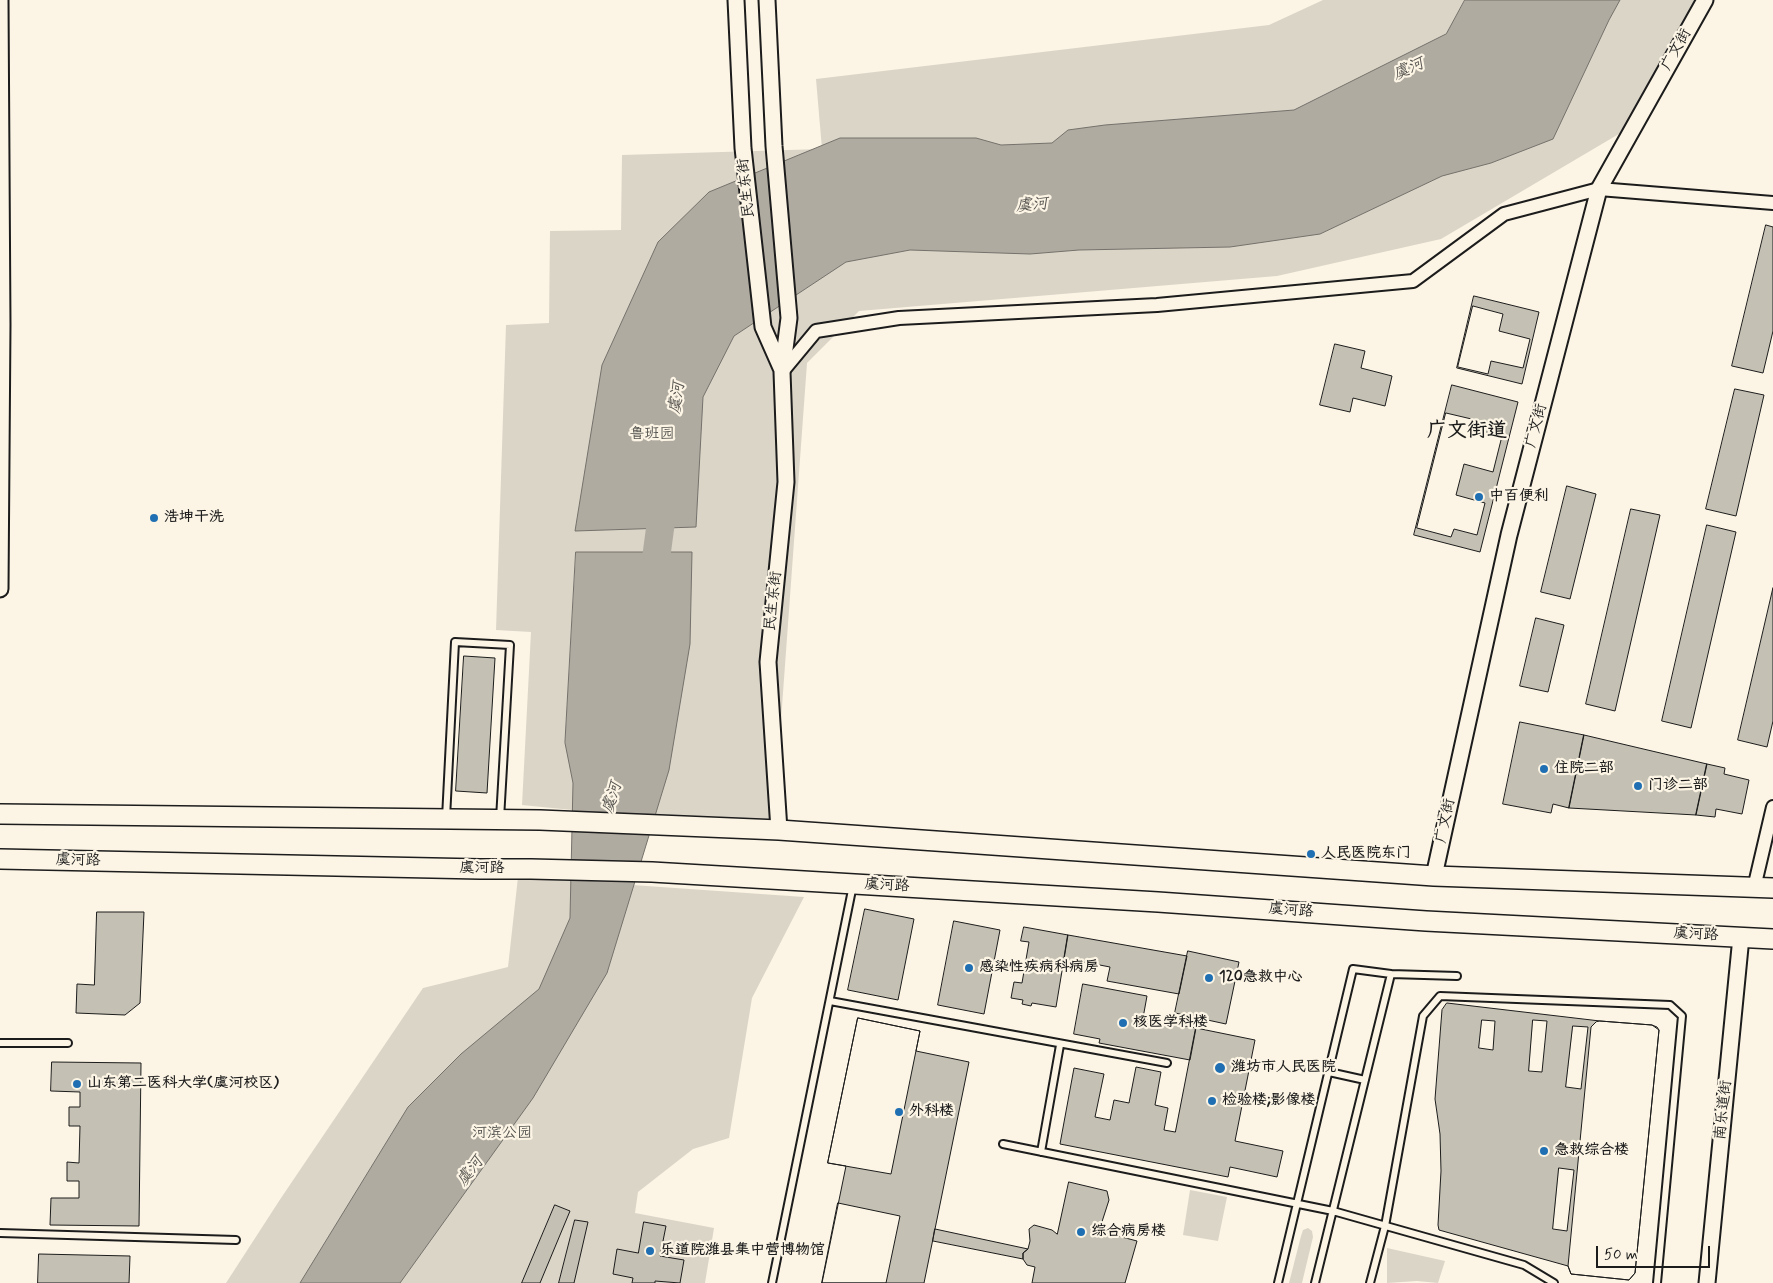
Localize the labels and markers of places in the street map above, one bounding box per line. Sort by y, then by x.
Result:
place label: 中百便利 [1489,488,1549,506]
marker: 中百便利 [1473,491,1485,503]
place label: 浩坤干洗 [164,509,224,527]
marker: 浩坤干洗 [148,512,160,524]
place label: 住院二部 [1554,760,1614,778]
marker: 住院二部 [1538,763,1550,775]
place label: 门诊二部 [1648,777,1708,795]
marker: 门诊二部 [1632,780,1644,792]
place label: 人民医院东门 [1321,845,1411,863]
marker: 人民医院东门 [1305,848,1317,860]
place label: 感染性疾病科病房 [979,959,1099,977]
marker: 感染性疾病科病房 [963,962,975,974]
place label: 120急救中心 [1219,969,1303,987]
marker: 120急救中心 [1203,972,1215,984]
place label: 核医学科楼 [1133,1014,1208,1032]
marker: 核医学科楼 [1117,1017,1129,1029]
place label: 潍坊市人民医院 [1231,1059,1336,1077]
marker: 潍坊市人民医院 [1213,1061,1227,1075]
place label: 山东第二医科大学(虞河校区) [87,1075,279,1093]
marker: 山东第二医科大学(虞河校区) [71,1078,83,1090]
place label: 检验楼;影像楼 [1222,1092,1315,1110]
marker: 检验楼;影像楼 [1206,1095,1218,1107]
place label: 外科楼 [909,1103,954,1121]
marker: 外科楼 [893,1106,905,1118]
place label: 急救综合楼 [1554,1142,1629,1160]
marker: 急救综合楼 [1538,1145,1550,1157]
place label: 综合病房楼 [1091,1223,1166,1241]
marker: 综合病房楼 [1075,1226,1087,1238]
place label: 乐道院潍县集中营博物馆 [660,1242,825,1260]
marker: 乐道院潍县集中营博物馆 [644,1245,656,1257]

